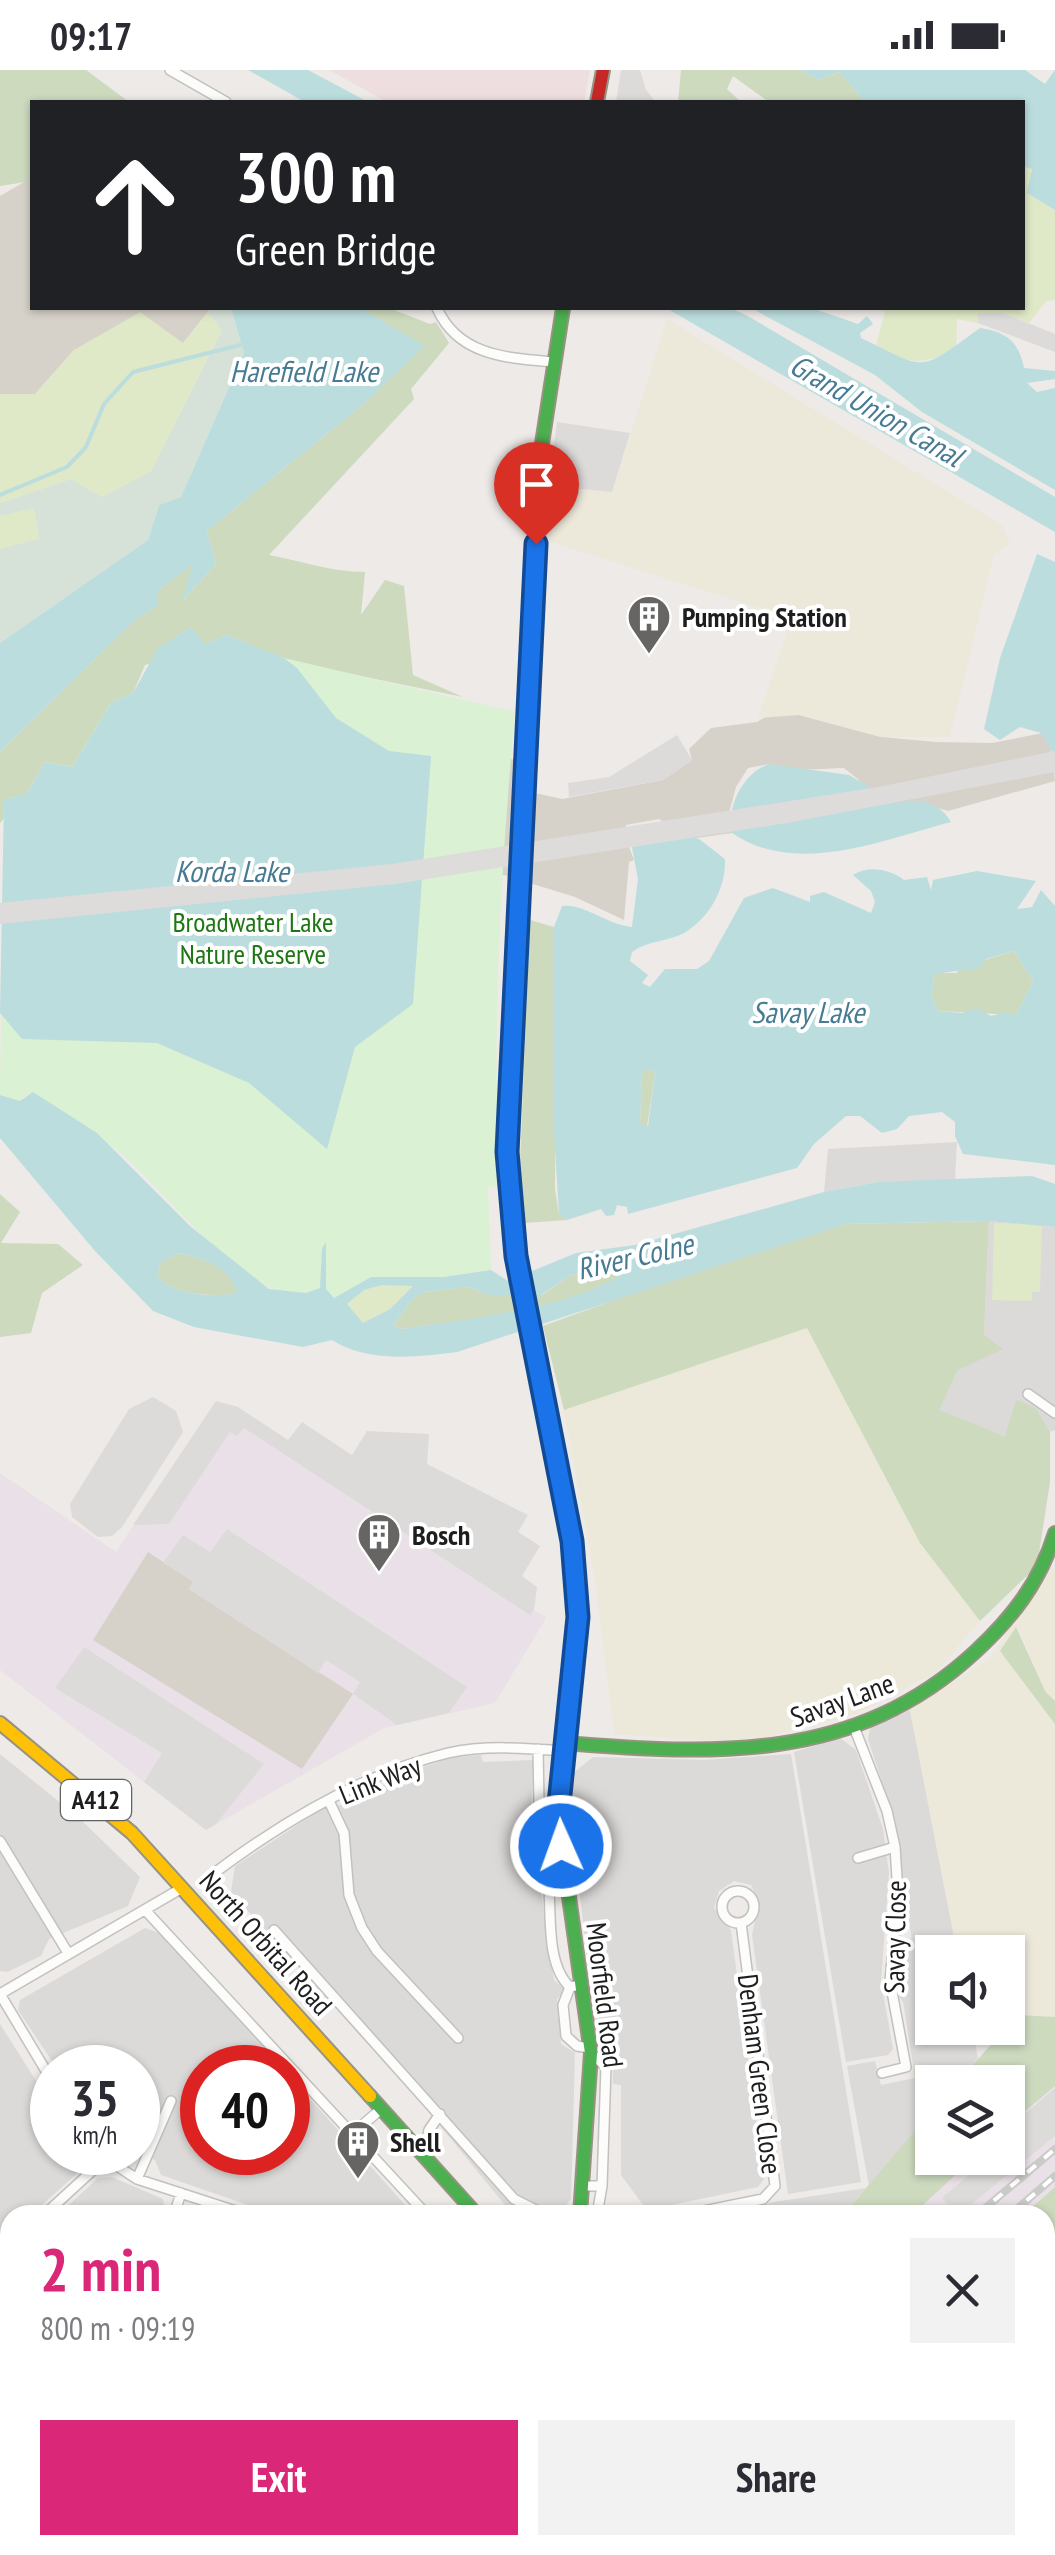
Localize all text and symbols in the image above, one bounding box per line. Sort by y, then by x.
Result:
text: 09:17 [50,11,132,60]
text: 300 m [235,131,396,221]
icon: ahead [70,140,200,270]
text: Green Bridge [235,219,436,277]
water label: Grand Union Canal [784,345,973,476]
water label: Harefield Lake [230,351,380,390]
pin [494,442,579,545]
icon: arrive [509,457,564,512]
building icon: Pumping Station [626,594,672,655]
place label: Pumping Station [682,598,847,635]
water label: Korda Lake [175,851,291,890]
park label: Broadwater Lake Nature Reserve [172,903,334,972]
water label: Savay Lake [751,992,866,1031]
water label: River Colne [573,1223,698,1288]
building icon: Bosch [356,1512,402,1573]
place label: Bosch [412,1516,470,1553]
street label: Savay Lane [785,1664,899,1735]
street label: Link Way [333,1746,427,1813]
road number: A412 [61,1780,131,1820]
position arrow [509,1794,613,1898]
street label: North Orbital Road [192,1863,341,2023]
street label: Savay Close [875,1880,914,1994]
street label: Moorfield Road [578,1920,633,2070]
map controls [915,1935,1025,2175]
button: sound [915,1935,1025,2045]
street label: Denham Green Close [730,1972,791,2176]
speed limit sign: 40 [180,2045,310,2175]
text: 35 [71,2065,119,2130]
button: layers [915,2065,1025,2175]
text: km/h [73,2119,117,2151]
building icon: Shell [335,2119,381,2180]
place label: Shell [390,2123,441,2160]
text: 2 min [40,2230,161,2308]
button: close [910,2238,1015,2343]
text: 800 m · 09:19 [40,2307,195,2349]
button: Exit [40,2420,518,2535]
button: Share [538,2420,1015,2535]

